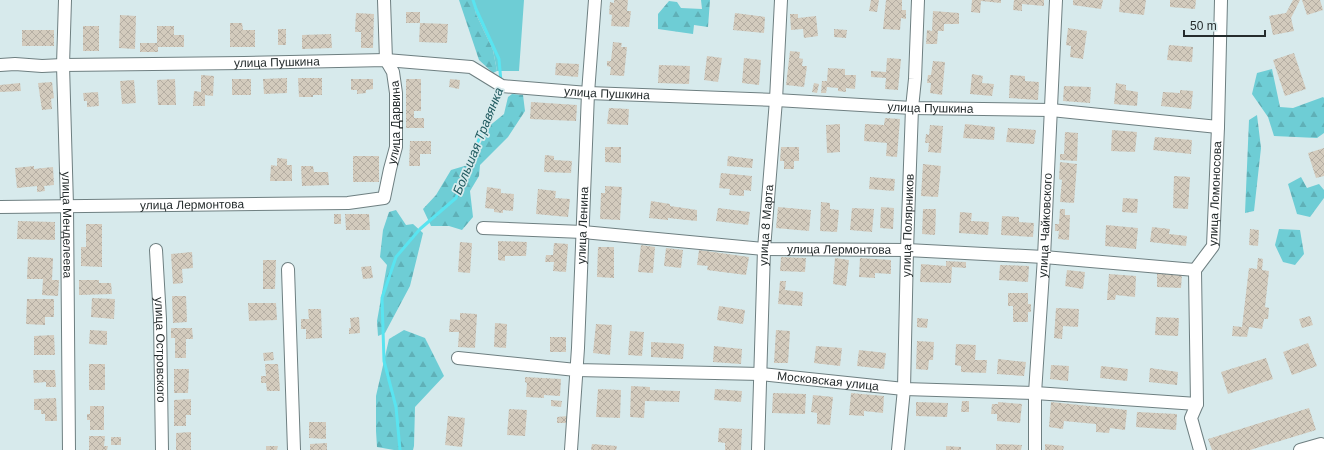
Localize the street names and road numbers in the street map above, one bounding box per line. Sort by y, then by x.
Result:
street label: улица Пушкина [234,54,320,70]
street label: улица Дарвина [385,79,403,166]
street label: улица Пушкина [563,84,650,102]
street label: улица Пушкина [887,100,974,116]
street label: улица Ломоносова [1206,140,1224,246]
street label: улица Менделеева [59,171,75,279]
street label: улица Чайковского [1036,172,1055,278]
street label: улица Полярников [899,173,917,277]
street label: улица 8 Марта [756,184,776,266]
street label: улица Ленина [574,186,591,264]
street label: улица Лермонтова [140,197,244,212]
street label: улица Лермонтова [787,242,892,257]
street label: улица Островского [152,297,168,403]
street label: Московская улица [776,369,880,393]

